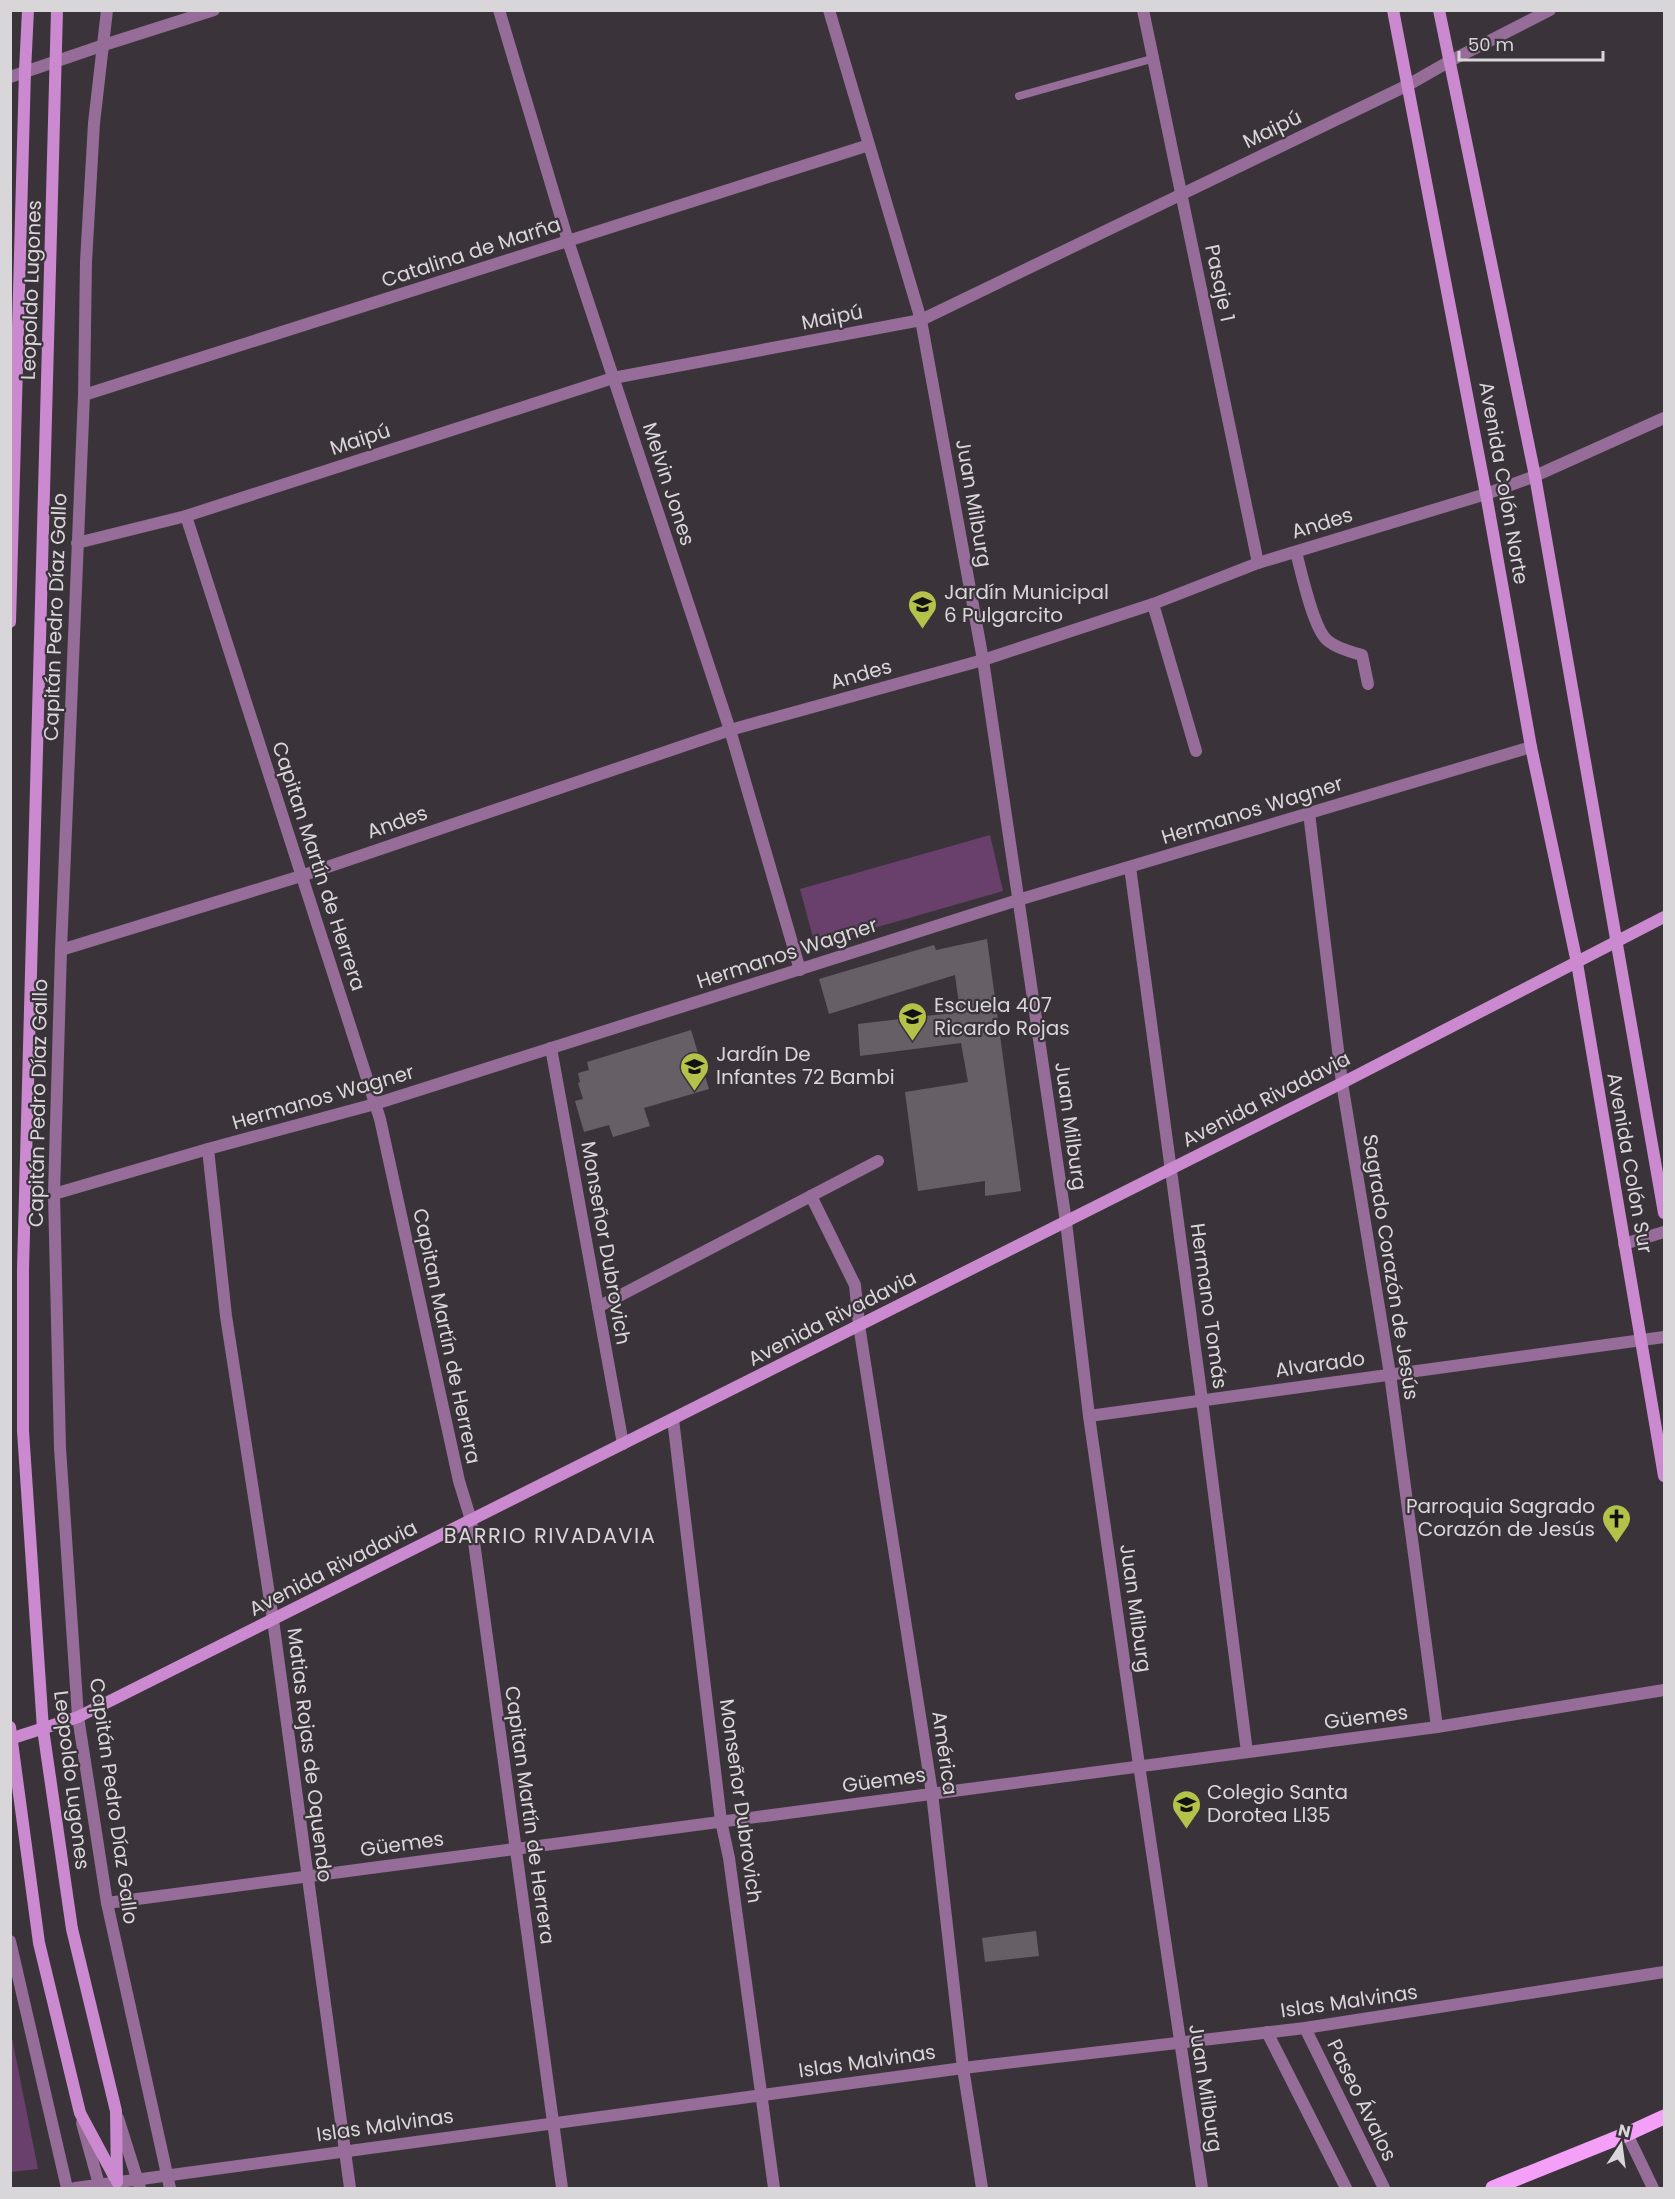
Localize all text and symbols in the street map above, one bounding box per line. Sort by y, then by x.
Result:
scale bar [1459,24,1603,62]
text: 50 m [1468,32,1514,57]
street label: Maipú [1238,103,1306,155]
street label: Leopoldo Lugones [14,199,48,381]
street label: Catalina de Marña [378,210,564,294]
street label: Pasaje 1 [1198,242,1242,324]
street label: Maipú [799,297,865,337]
street label: Avenida Colón Norte [1472,379,1536,587]
street label: Maipú [326,416,394,462]
street label: Melvin Jones [636,419,702,549]
street label: Juan Milburg [949,437,999,569]
street label: Capitán Pedro Díaz Gallo [37,492,73,742]
street label: Andes [1288,500,1356,546]
place label: Jardín Municipal 6 Pulgarcito [944,578,1109,629]
school or university icon: Jardín Municipal 6 Pulgarcito [907,588,939,630]
street label: Andes [827,652,895,696]
street label: Capitan Martín de Herrera [265,738,373,994]
street label: Hermanos Wagner [1158,769,1346,851]
street label: Andes [363,799,431,845]
street label: Hermanos Wagner [693,911,881,995]
street label: Capitán Pedro Díaz Gallo [22,979,54,1227]
place label: Escuela 407 Ricardo Rojas [934,991,1070,1042]
school or university icon: Escuela 407 Ricardo Rojas [897,1000,929,1042]
place label: Jardín De Infantes 72 Bambi [716,1040,895,1091]
street label: Avenida Rivadavia [1177,1044,1355,1154]
school or university icon: Jardín De Infantes 72 Bambi [679,1050,711,1092]
street label: Hermanos Wagner [229,1058,417,1136]
street label: Juan Milburg [1048,1060,1094,1192]
street label: Avenida Colón Sur [1600,1070,1660,1256]
street label: Sagrado Corazón de Jesús [1356,1132,1426,1402]
street label: Monseñor Dubrovich [574,1139,638,1347]
street label: Capitan Martín de Herrera [406,1206,488,1466]
street label: Hermano Tomás [1184,1221,1234,1391]
street label: Avenida Rivadavia [743,1263,921,1373]
street label: Alvarado [1273,1344,1367,1384]
place label: Parroquia Sagrado Corazón de Jesús [1406,1492,1595,1543]
church icon: Parroquia Sagrado Corazón de Jesús [1600,1502,1632,1544]
street label: Avenida Rivadavia [244,1513,422,1623]
district label: BARRIO RIVADAVIA [444,1521,656,1550]
street label: Juan Milburg [1113,1542,1159,1674]
street label: Matias Rojas de Oquendo [280,1626,340,1884]
street label: Capitán Pedro Díaz Gallo [83,1676,145,1926]
street label: Capitan Martín de Herrera [498,1684,562,1946]
street label: Leopoldo Lugones [47,1689,97,1871]
street label: Monseñor Dubrovich [713,1697,769,1905]
street label: Güemes [1323,1698,1409,1736]
street label: América [925,1709,965,1797]
street label: Güemes [840,1760,928,1800]
place label: Colegio Santa Dorotea Ll35 [1207,1778,1348,1829]
school or university icon: Colegio Santa Dorotea Ll35 [1170,1788,1202,1830]
street label: Güemes [358,1824,446,1864]
street label: Islas Malvinas [1279,1978,1419,2024]
street label: Juan Milburg [1182,2022,1230,2154]
street label: Paseo Ávalos [1320,2034,1404,2166]
street label: Islas Malvinas [797,2038,937,2084]
street label: Islas Malvinas [315,2102,455,2148]
north arrow [1591,2115,1651,2175]
text: N [1616,2118,1633,2143]

